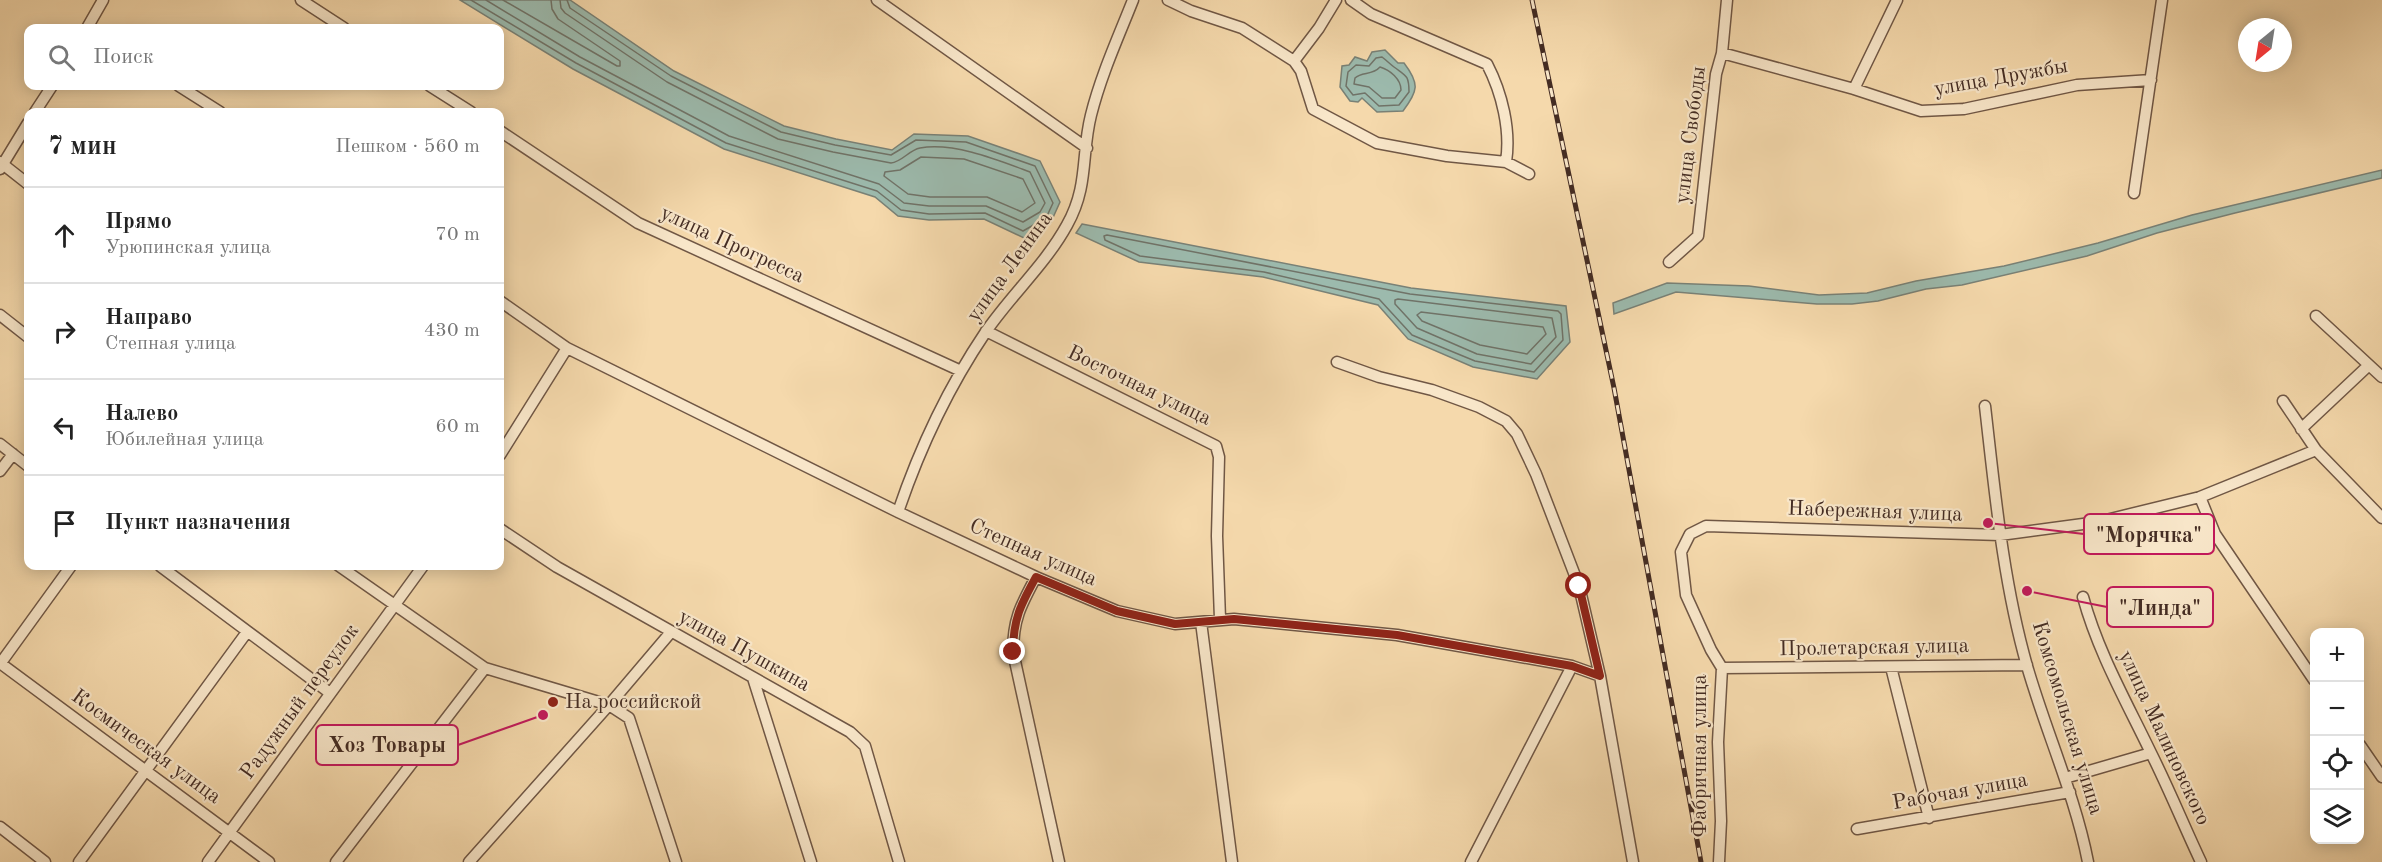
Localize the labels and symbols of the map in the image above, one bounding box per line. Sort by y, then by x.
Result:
north arrow [2238,18,2292,72]
street label: улица Дружбы [1933,56,2070,100]
street label: улица Свободы [1672,65,1710,205]
street label: улица Прогресса [657,203,807,287]
street label: улица Ленина [963,208,1057,326]
street label: Восточная улица [1064,342,1214,430]
street label: Набережная улица [1787,498,1963,526]
callout: "Морячка" [2084,514,2214,554]
street label: Степная улица [966,515,1100,591]
text: "Морячка" [2096,525,2202,547]
route start [1565,572,1591,598]
callout: "Линда" [2107,587,2213,627]
text: "Линда" [2119,598,2201,620]
street label: улица Пушкина [675,606,813,696]
street label: Комсомольская улица [2028,619,2106,817]
street label: Радужный переулок [237,620,363,784]
street label: Пролетарская улица [1779,636,1969,660]
route end [999,638,1025,664]
street label: улица Малиновского [2114,647,2214,829]
street label: Фабричная улица [1690,674,1711,838]
street label: Космическая улица [67,686,225,808]
place label: На российской [565,692,701,713]
marker: На российской [546,695,560,709]
callout: Хоз Товары [316,725,458,765]
text: Хоз Товары [328,735,446,757]
street label: Рабочая улица [1891,770,2029,814]

